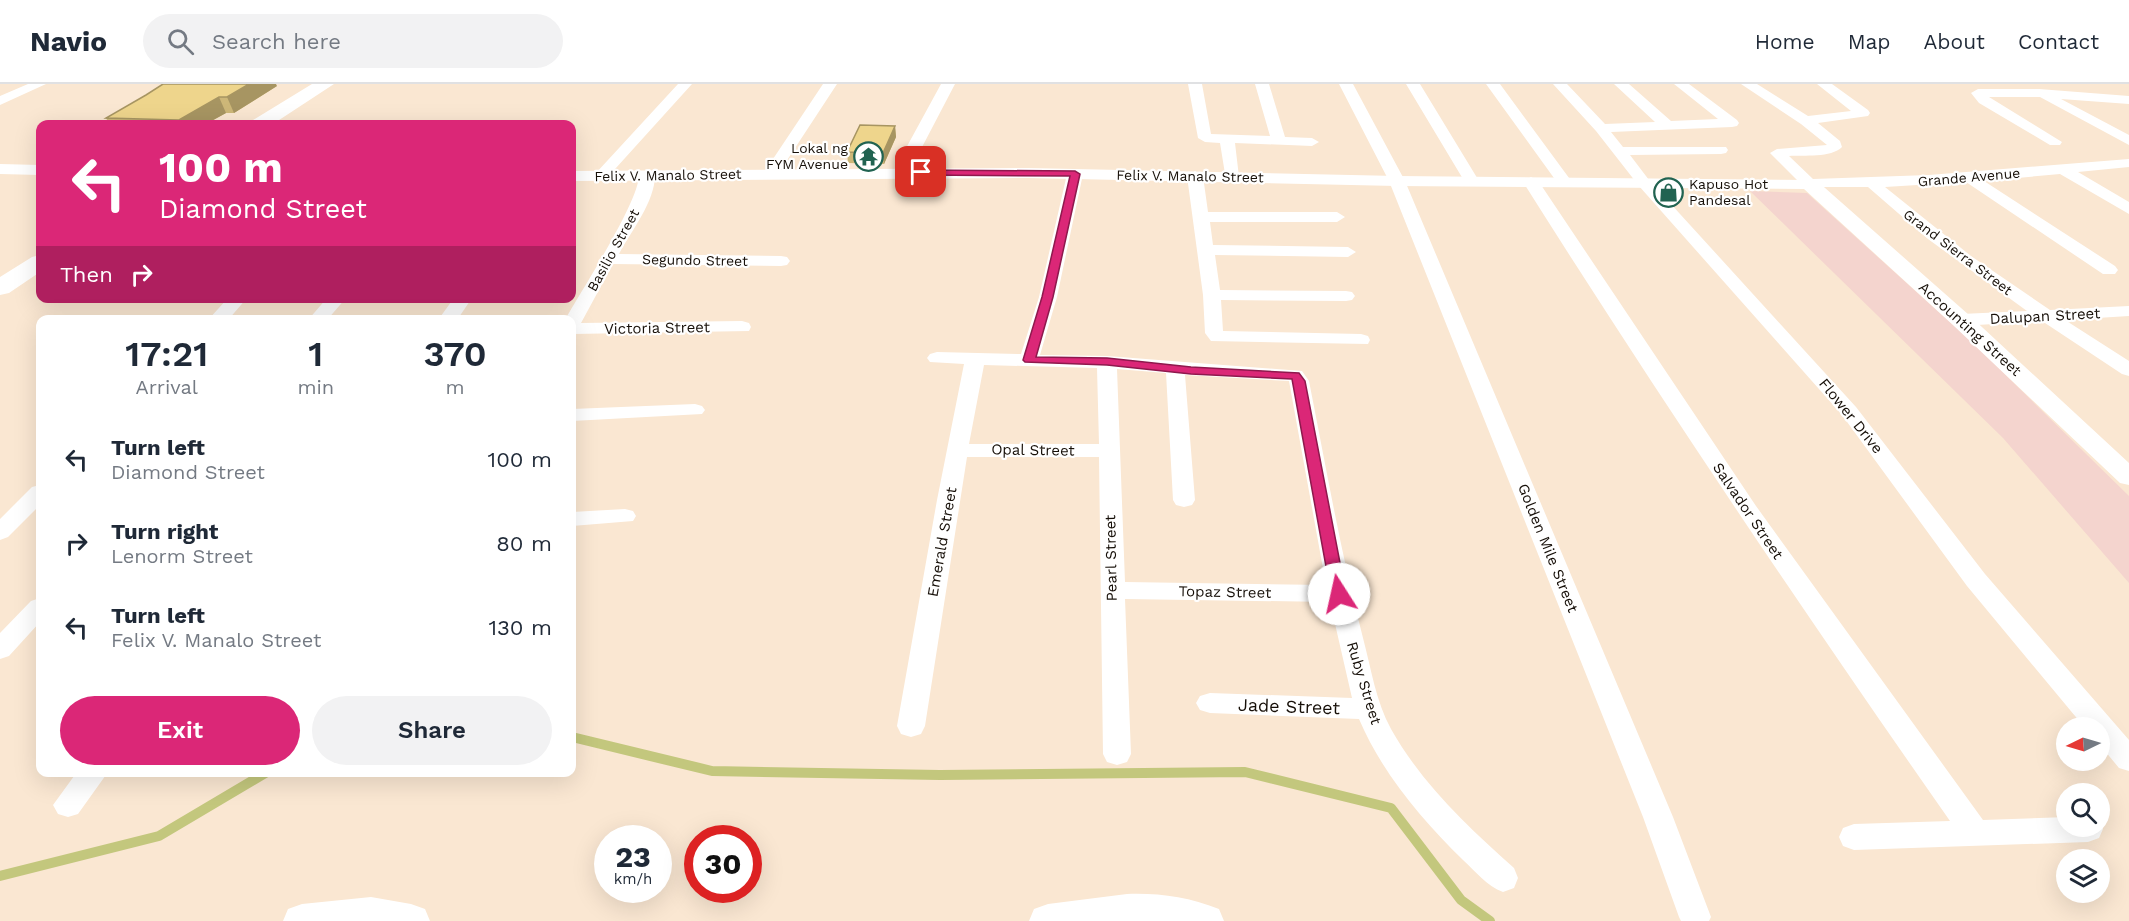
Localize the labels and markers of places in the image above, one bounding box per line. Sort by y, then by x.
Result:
place label: Lokal ng FYM Avenue [766,140,849,172]
temple icon: Lokal ng FYM Avenue [853,140,885,172]
pin [895,146,946,197]
shop icon: Kapuso Hot Pandesal [1652,176,1684,208]
place label: Kapuso Hot Pandesal [1689,176,1768,208]

